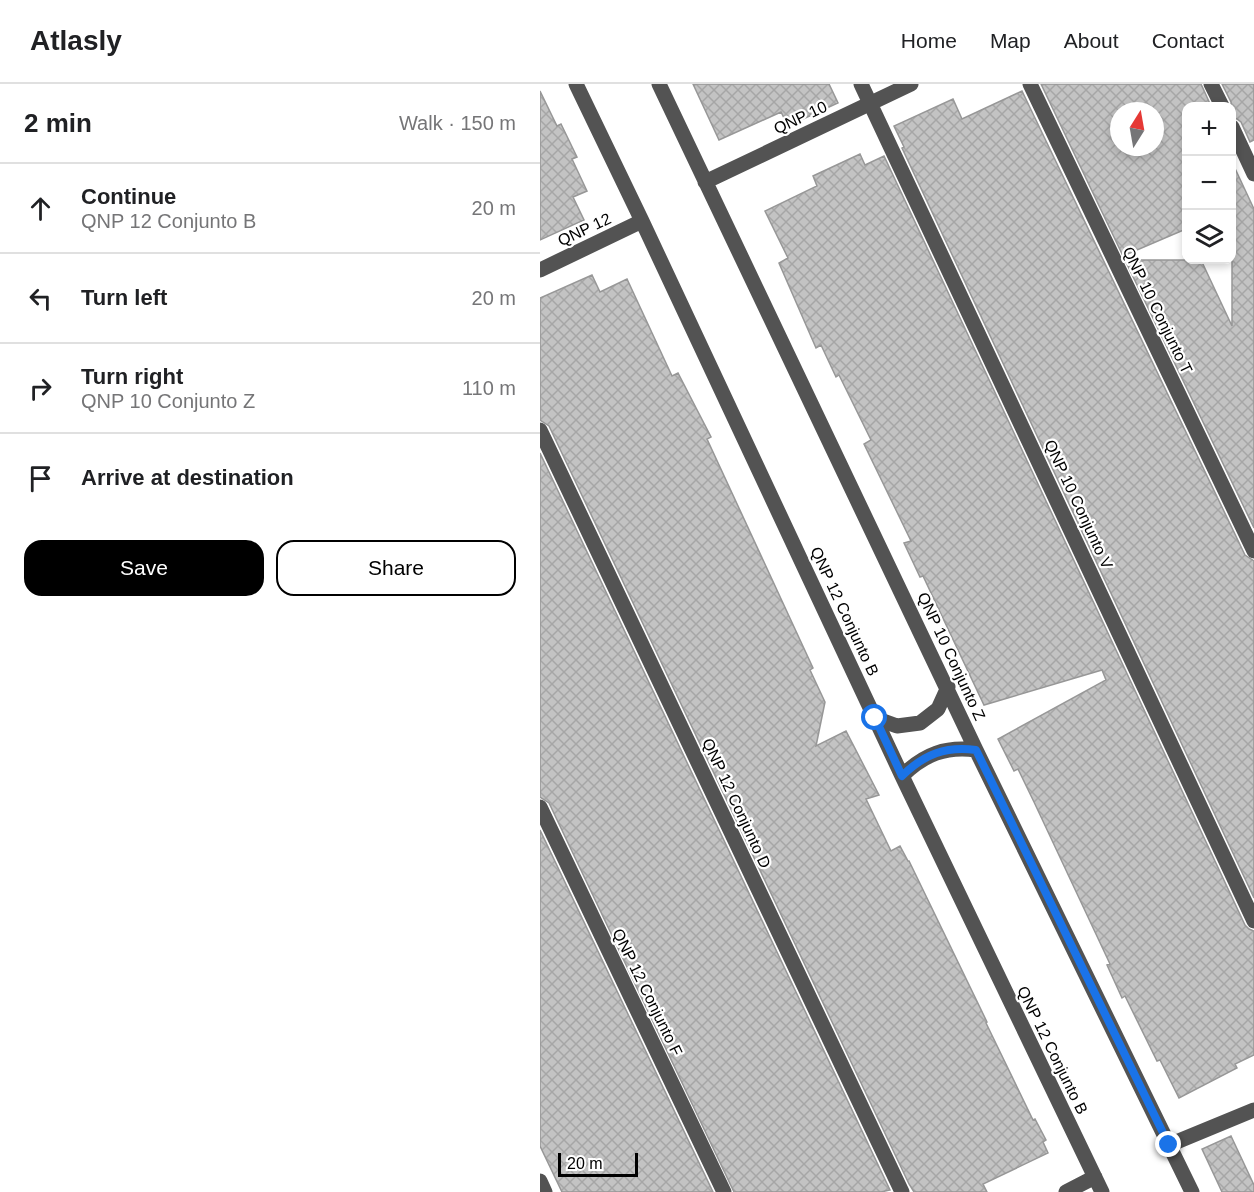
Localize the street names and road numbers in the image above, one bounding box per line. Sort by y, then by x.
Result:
street label: QNP 10 [771,98,830,137]
street label: QNP 12 [555,210,614,249]
street label: QNP 10 Conjunto T [1119,244,1196,377]
street label: QNP 10 Conjunto V [1041,437,1116,572]
street label: QNP 12 Conjunto B [807,544,882,678]
street label: QNP 10 Conjunto Z [914,589,989,723]
street label: QNP 12 Conjunto D [699,736,774,871]
street label: QNP 12 Conjunto F [609,926,686,1059]
street label: QNP 12 Conjunto B [1014,983,1091,1117]

